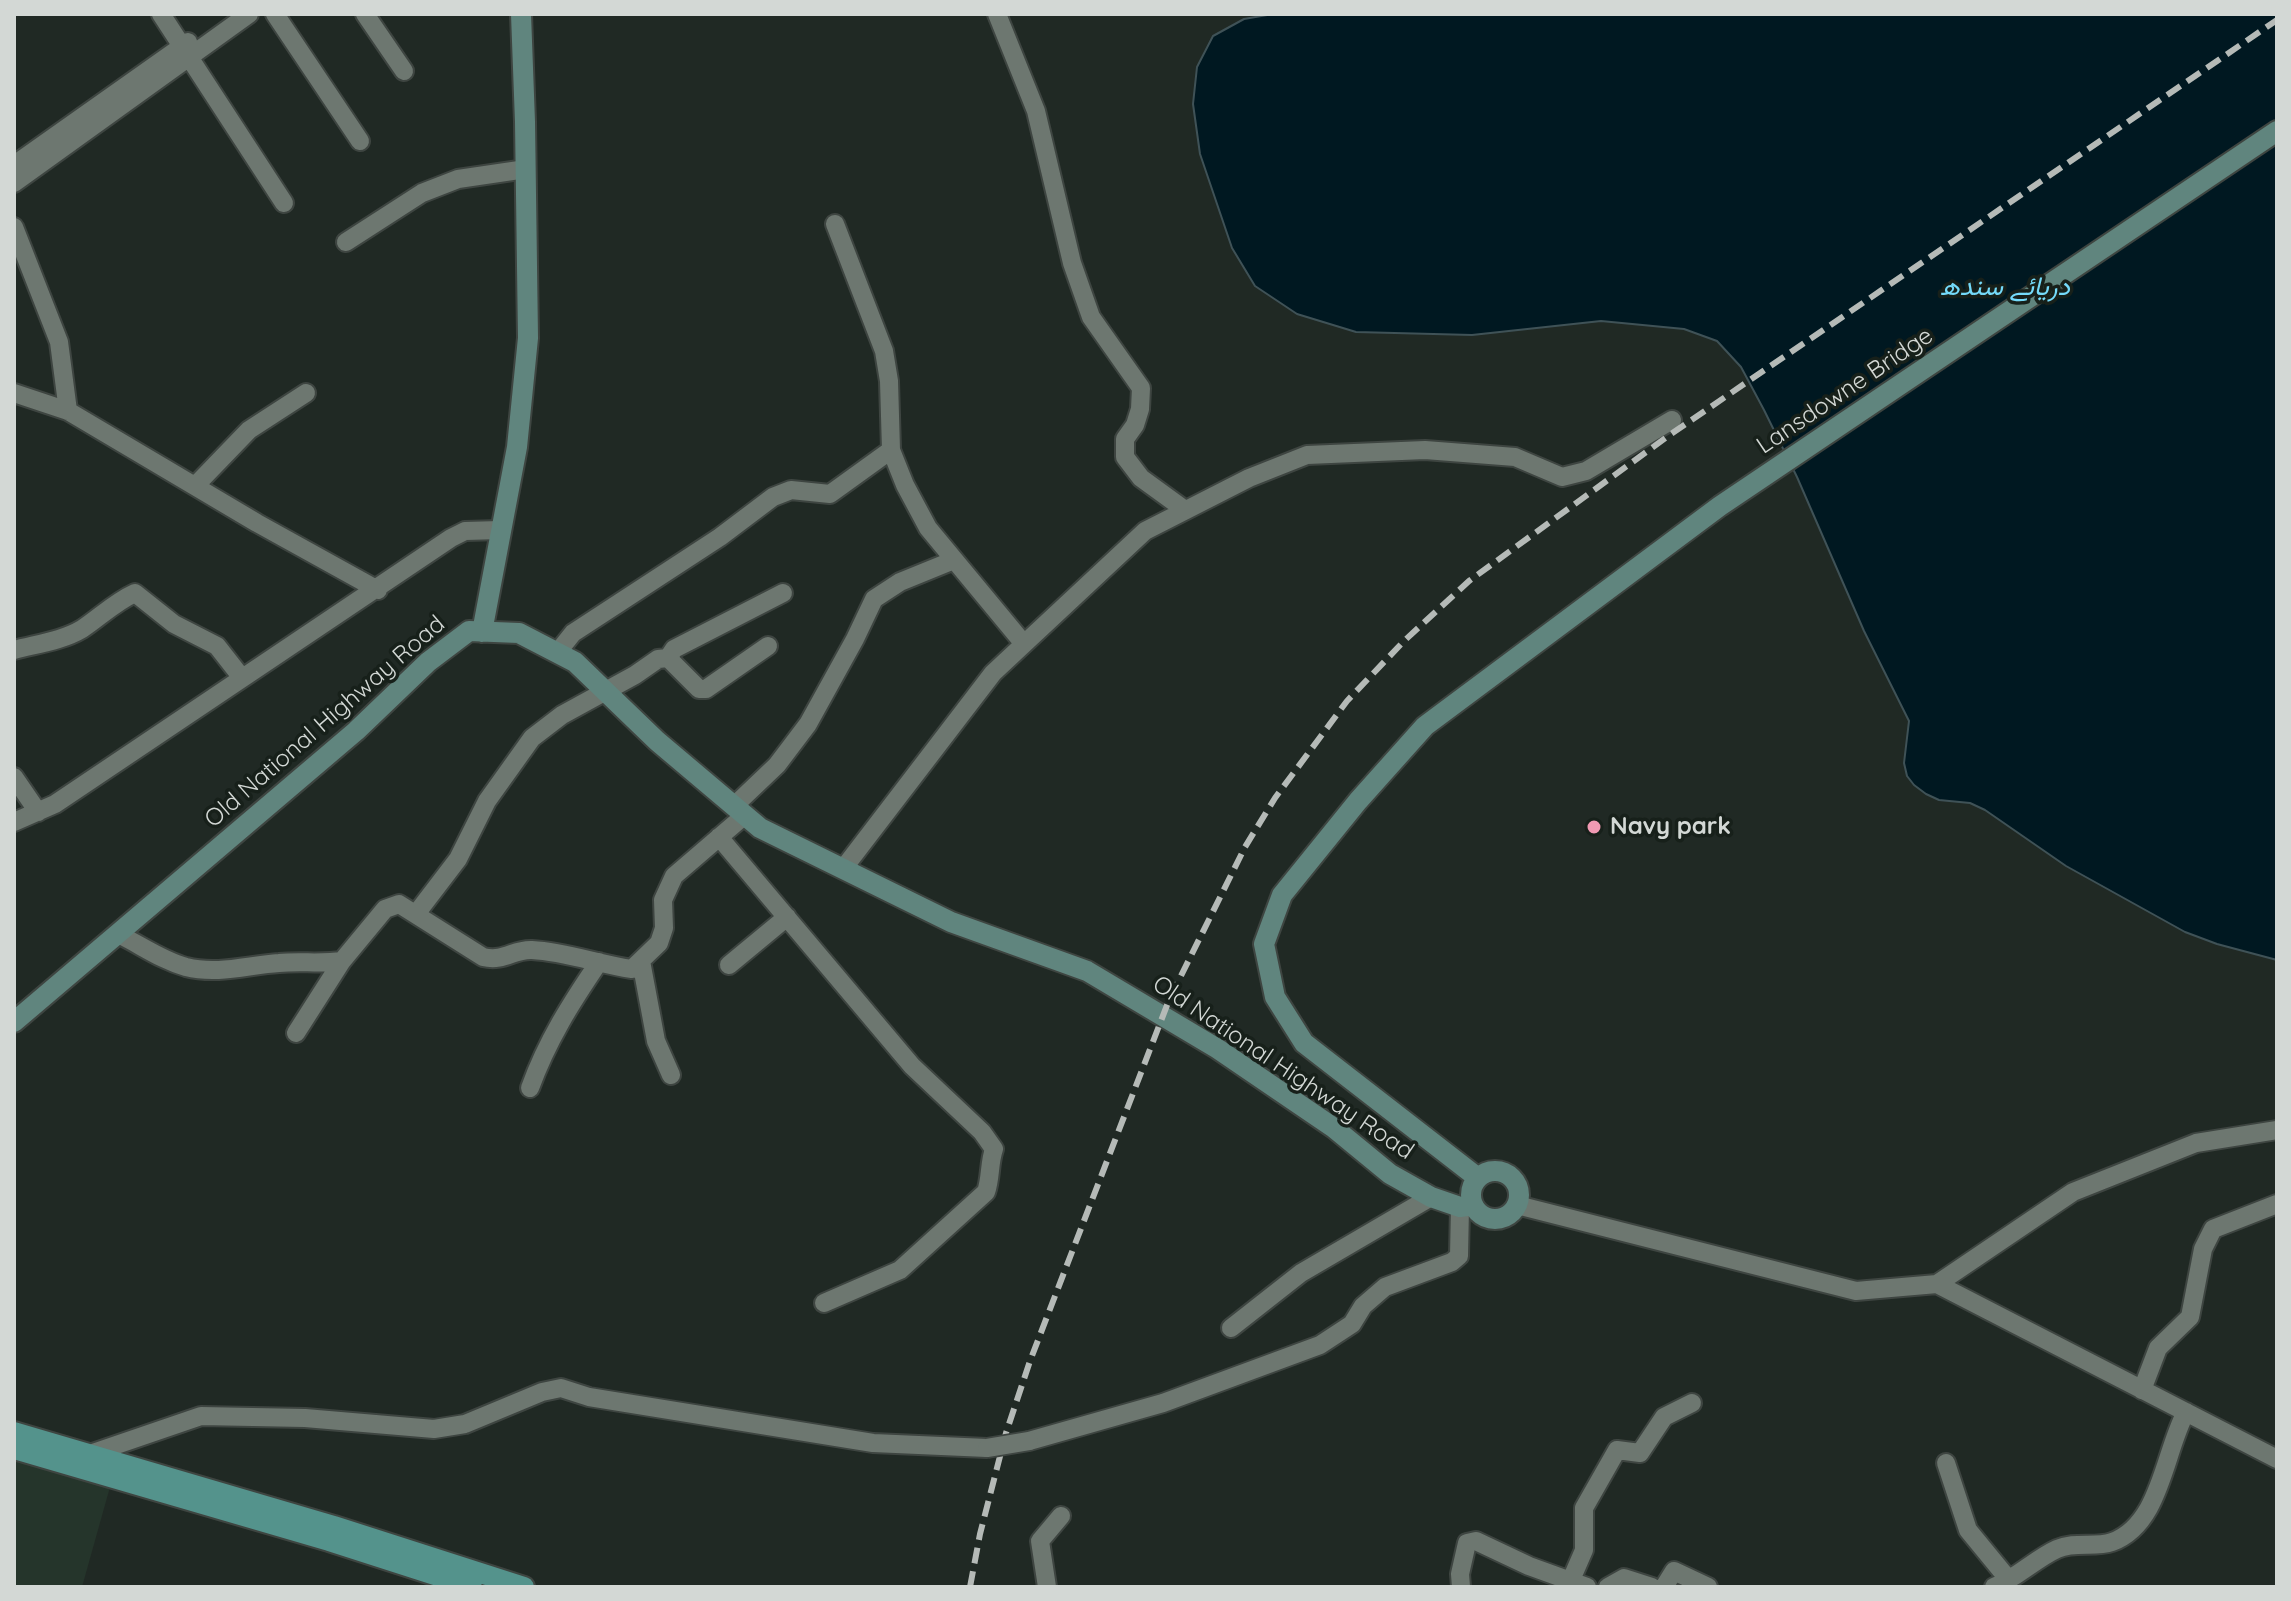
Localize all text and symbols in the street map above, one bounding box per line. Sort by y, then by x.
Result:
water label: دریائے سندھ [1940,271,2070,303]
street label: Lansdowne Bridge [1752,321,1938,461]
street label: Old National Highway Road [199,610,451,834]
place label: Navy park [1610,813,1731,841]
marker: Navy park [1585,818,1603,836]
street label: Old National Highway Road [1147,970,1419,1166]

